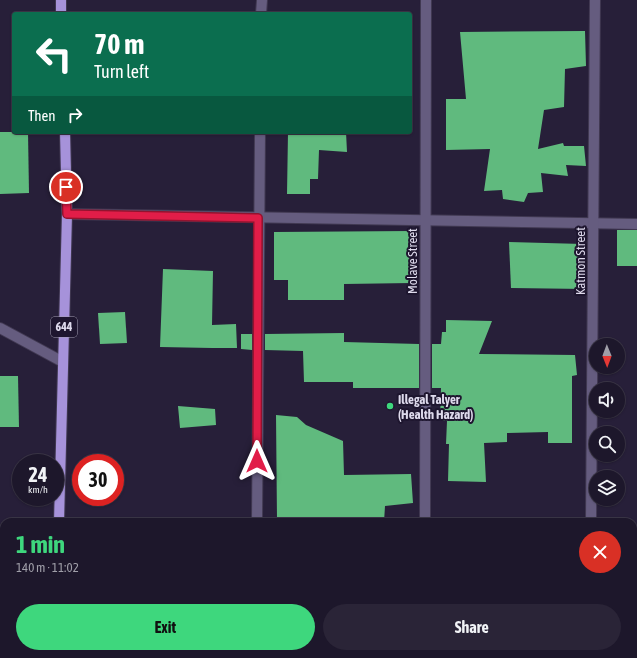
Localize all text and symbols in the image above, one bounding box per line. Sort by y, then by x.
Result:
icon: left [28,28,80,80]
text: 70 m [94,28,144,60]
text: Turn left [94,61,149,82]
icon: right [64,104,86,126]
text: Then [28,107,56,124]
pin [49,170,83,204]
icon: arrive [55,176,77,198]
street label: Katmon Street [573,227,588,295]
street label: Molave Street [405,228,420,294]
road number: 644 [51,317,77,337]
north arrow [589,338,625,374]
map controls [589,338,625,506]
button: sound [589,382,625,418]
place label: Illegal Talyer (Health Hazard) [398,392,473,422]
marker: Illegal Talyer (Health Hazard) [385,401,395,411]
button: search [589,426,625,462]
position arrow [236,440,278,482]
speed limit sign: 30 [72,454,124,506]
text: 24 [29,463,47,486]
button: layers [589,470,625,506]
text: km/h [28,484,48,495]
text: 1 min [16,531,65,558]
button: close [579,531,621,573]
text: 140 m · 11:02 [16,560,79,575]
button: Exit [16,604,315,650]
button: Share [323,604,621,650]

